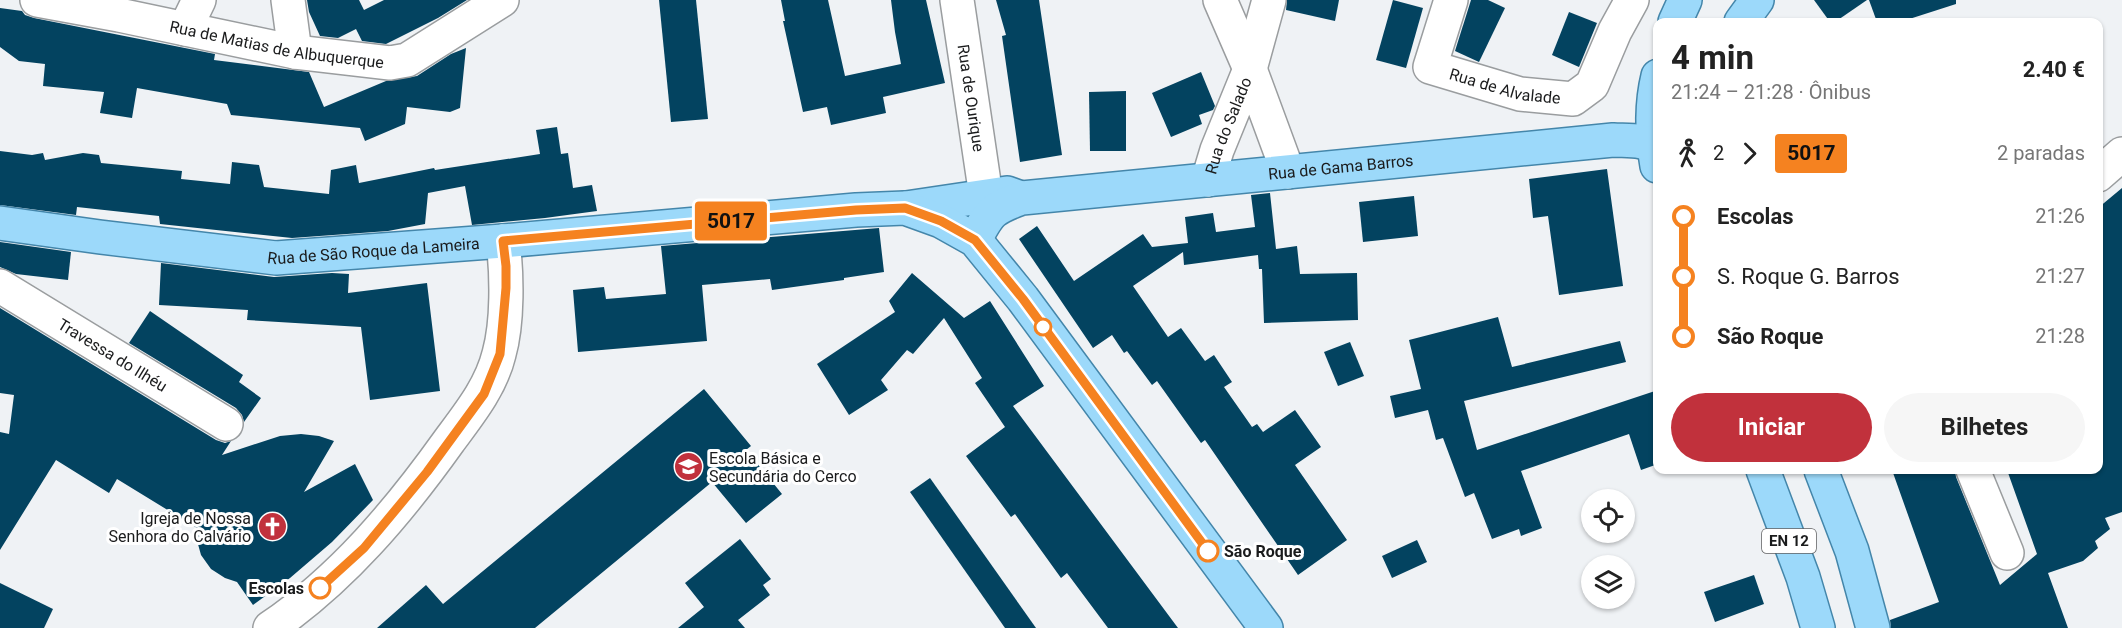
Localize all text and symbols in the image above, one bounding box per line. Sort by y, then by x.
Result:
street label: Rua de Matias de Albuquerque [168,17,385,72]
text: 4 min [1671,38,1754,77]
street label: Rua de Ourique [954,43,988,153]
text: 2.40 € [2023,57,2085,82]
street label: Rua de Alvalade [1447,64,1561,108]
street label: Rua do Salado [1201,74,1256,176]
text: 21:24 – 21:28 · Ônibus [1671,80,1871,104]
icon: walk [1671,137,1704,170]
icon: forward [1733,137,1766,170]
text: 2 [1713,141,1724,165]
text: 5017 [1787,141,1835,165]
text: 2 paradas [1997,141,2085,165]
street label: Rua de Gama Barros [1267,151,1414,184]
line badge: 5017 [689,202,773,240]
text: Escolas [1717,204,1793,229]
text: 21:26 [2035,204,2085,228]
text: 5017 [707,209,755,233]
street label: Rua de São Roque da Lameira [266,234,480,268]
text: S. Roque G. Barros [1717,264,1900,289]
text: 21:27 [2035,264,2085,288]
street label: Travessa do Ilhéu [54,315,170,396]
unlabelled marker [1034,318,1052,336]
text: São Roque [1717,324,1823,349]
text: 21:28 [2035,324,2085,348]
button: Iniciar [1671,393,1872,462]
button: Bilhetes [1884,393,2085,462]
place label: Escola Básica e Secundária do Cerco [709,449,857,486]
school or university icon: Escola Básica e Secundária do Cerco [672,451,704,483]
map controls [1581,489,1635,609]
button: locate [1581,489,1635,543]
place label: Igreja de Nossa Senhora do Calvário [109,509,251,546]
church icon: Igreja de Nossa Senhora do Calvário [256,511,288,543]
road number: EN 12 [1762,529,1816,553]
marker: São Roque [1197,540,1219,562]
place label: São Roque [1224,542,1302,561]
button: layers [1581,555,1635,609]
marker: Escolas [309,577,331,599]
place label: Escolas [248,579,304,598]

